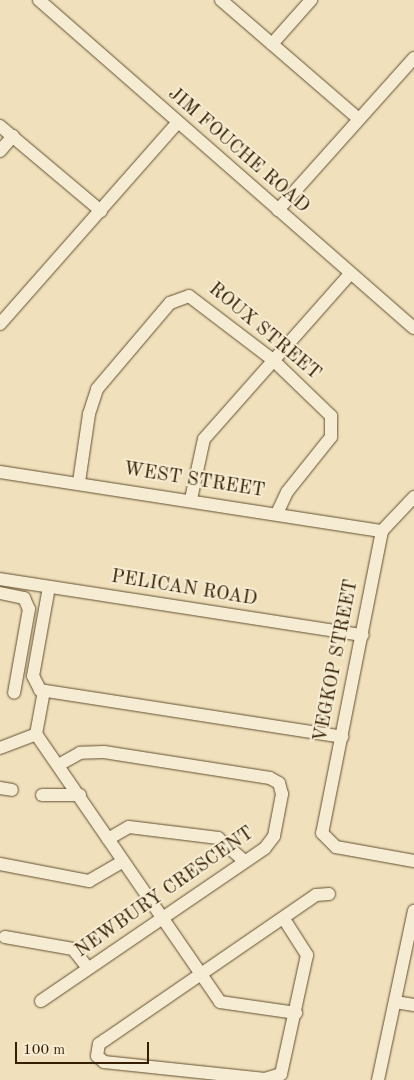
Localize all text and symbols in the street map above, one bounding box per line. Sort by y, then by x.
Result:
street label: JIM FOUCHE ROAD [163,83,313,219]
street label: ROUX STREET [203,278,325,386]
street label: WEST STREET [122,459,266,503]
street label: PELICAN ROAD [109,566,259,612]
street label: VEGKOP STREET [310,578,364,744]
street label: NEWBURY CRESCENT [71,823,259,963]
scale bar [18,1032,151,1064]
text: 100 m [23,1043,65,1058]

